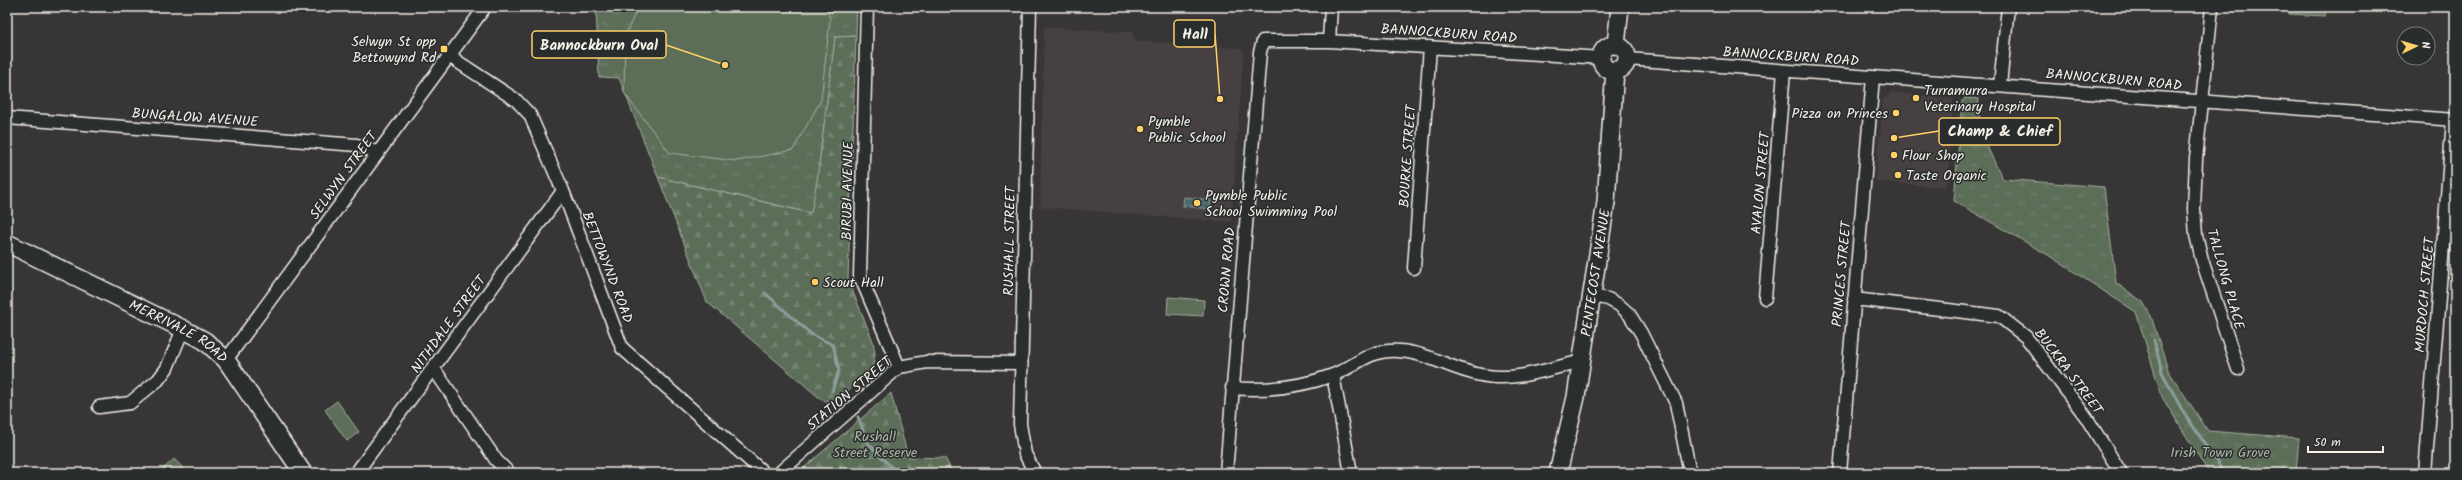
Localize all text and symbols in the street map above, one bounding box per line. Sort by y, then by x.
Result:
street label: BANNOCKBURN ROAD [1380,18,1518,50]
callout: Hall [1174,20,1215,47]
text: Hall [1182,23,1208,47]
north arrow [2396,26,2436,66]
place label: Selwyn St opp Bettowynd Rd [352,31,437,69]
callout: Bannockburn Oval [532,31,666,58]
text: Bannockburn Oval [540,34,658,58]
street label: BANNOCKBURN ROAD [1722,41,1860,73]
text: N [2416,41,2434,50]
marker: Selwyn St opp Bettowynd Rd [439,44,449,54]
street label: BANNOCKBURN ROAD [2045,63,2183,97]
place label: Turramurra Veterinary Hospital [1924,80,2036,118]
marker: Turramurra Veterinary Hospital [1911,93,1921,103]
street label: BOURKE STREET [1393,102,1423,208]
street label: BUNGALOW AVENUE [131,103,260,133]
place label: Pizza on Princes [1792,103,1888,125]
marker: Pizza on Princes [1891,108,1901,118]
place label: Pymble Public School [1148,111,1226,149]
callout: Champ & Chief [1939,118,2060,145]
text: Champ & Chief [1948,120,2054,144]
marker: Pymble Public School [1135,124,1145,134]
street label: SELWYN STREET [304,126,384,224]
street label: AVALON STREET [1746,129,1777,235]
street label: BIRUBI AVENUE [836,141,860,241]
place label: Flour Shop [1902,145,1964,167]
marker: Flour Shop [1889,150,1899,160]
place label: Taste Organic [1906,165,1987,187]
marker: Taste Organic [1893,170,1903,180]
street label: RUSHALL STREET [998,184,1022,296]
place label: Pymble Public School Swimming Pool [1205,185,1338,223]
marker: Pymble Public School Swimming Pool [1192,198,1202,208]
street label: PENTECOST AVENUE [1575,207,1617,338]
street label: BETTOWYND ROAD [576,208,638,326]
street label: PRINCES STREET [1826,219,1858,328]
street label: TALLONG PLACE [2200,226,2250,333]
street label: CROWN ROAD [1212,227,1242,314]
street label: MURDOCH STREET [2409,235,2441,354]
street label: NITHDALE STREET [406,270,493,378]
place label: Scout Hall [823,272,884,294]
marker: Scout Hall [810,277,820,287]
street label: MERRIVALE ROAD [125,294,232,369]
street label: BUCKRA STREET [2028,324,2109,421]
street label: STATION STREET [802,350,898,436]
park label: Rushall Street Reserve [833,426,918,464]
scale bar [2308,428,2383,454]
text: 50 m [2314,433,2341,452]
park label: Irish Town Grove [2170,442,2270,464]

